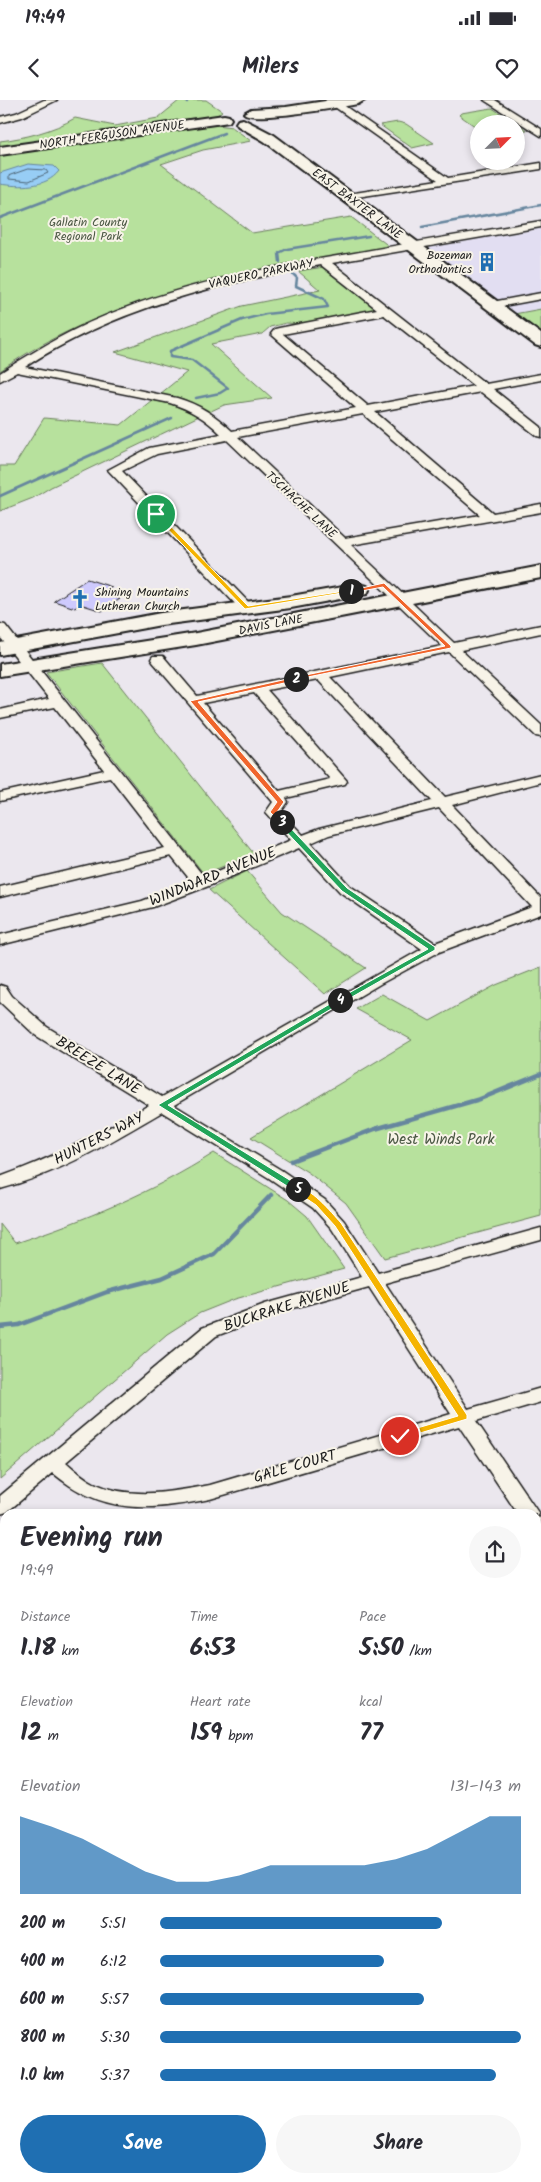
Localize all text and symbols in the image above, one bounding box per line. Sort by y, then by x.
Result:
text: 19:49 [25,3,65,33]
text: Milers [242,50,299,85]
icon: back [20,54,48,82]
icon: heart [493,54,521,82]
street label: NORTH FERGUSON AVENUE [38,115,187,155]
north arrow [470,115,525,170]
map controls [470,115,525,170]
street label: EAST BAXTER LANE [308,164,407,245]
park label: Gallatin County Regional Park [49,213,127,246]
place label: Bozeman Orthodontics [408,246,472,279]
building icon: Bozeman Orthodontics [476,251,498,273]
street label: VAQUERO PARKWAY [207,253,316,294]
street label: TSCHACHE LANE [261,467,342,544]
pin [135,493,177,535]
icon: arrive [142,500,170,528]
pin: 1 [338,578,364,604]
text: 1 [349,580,354,602]
place label: Shining Mountains Lutheran Church [95,583,189,616]
church icon: Shining Mountains Lutheran Church [69,588,91,610]
street label: DAVIS LANE [237,609,306,641]
pin: 2 [284,666,308,692]
text: 2 [292,668,301,690]
pin: 3 [270,810,294,834]
text: 3 [279,811,286,833]
street label: WINDWARD AVENUE [146,840,281,913]
pin: 4 [328,988,352,1012]
text: 4 [337,989,344,1011]
street label: BREEZE LANE [51,1030,146,1102]
street label: HUNTERS WAY [50,1105,149,1172]
park label: West Winds Park [387,1128,495,1152]
pin: 5 [286,1176,310,1202]
text: 5 [295,1178,302,1200]
street label: BUCKRAKE AVENUE [221,1275,354,1339]
pin [379,1415,421,1457]
icon: check [386,1422,414,1450]
street label: GALE COURT [251,1443,341,1490]
text: Evening run [20,1516,163,1561]
button: share [469,1526,521,1578]
text: 19:49 [20,1558,53,1583]
text: Distance [20,1606,70,1628]
text: Time [190,1606,218,1628]
text: Pace [359,1606,386,1628]
text: 1.18 [20,1628,56,1668]
text: 6:53 [190,1628,236,1668]
text: 5:50 [359,1628,404,1668]
text: km [56,1640,79,1662]
text: /km [404,1640,432,1662]
text: Elevation [20,1691,73,1713]
text: Heart rate [190,1691,251,1713]
text: kcal [359,1691,382,1713]
text: 12 [20,1713,42,1753]
text: 159 [190,1713,223,1753]
text: 77 [359,1713,383,1753]
text: m [42,1725,59,1747]
text: bpm [223,1725,253,1747]
text: Elevation [20,1774,81,1799]
text: 131–143 m [450,1774,521,1799]
text: 200 m [20,1911,65,1936]
text: 5:51 [100,1911,126,1936]
text: 400 m [20,1949,64,1974]
text: 6:12 [100,1949,127,1974]
text: 600 m [20,1987,64,2012]
text: 5:57 [100,1987,129,2012]
text: 800 m [20,2025,65,2050]
text: 5:30 [100,2025,130,2050]
text: 1.0 km [20,2063,64,2088]
text: 5:37 [100,2063,129,2088]
button: Save [20,2115,266,2173]
button: Share [276,2115,521,2173]

